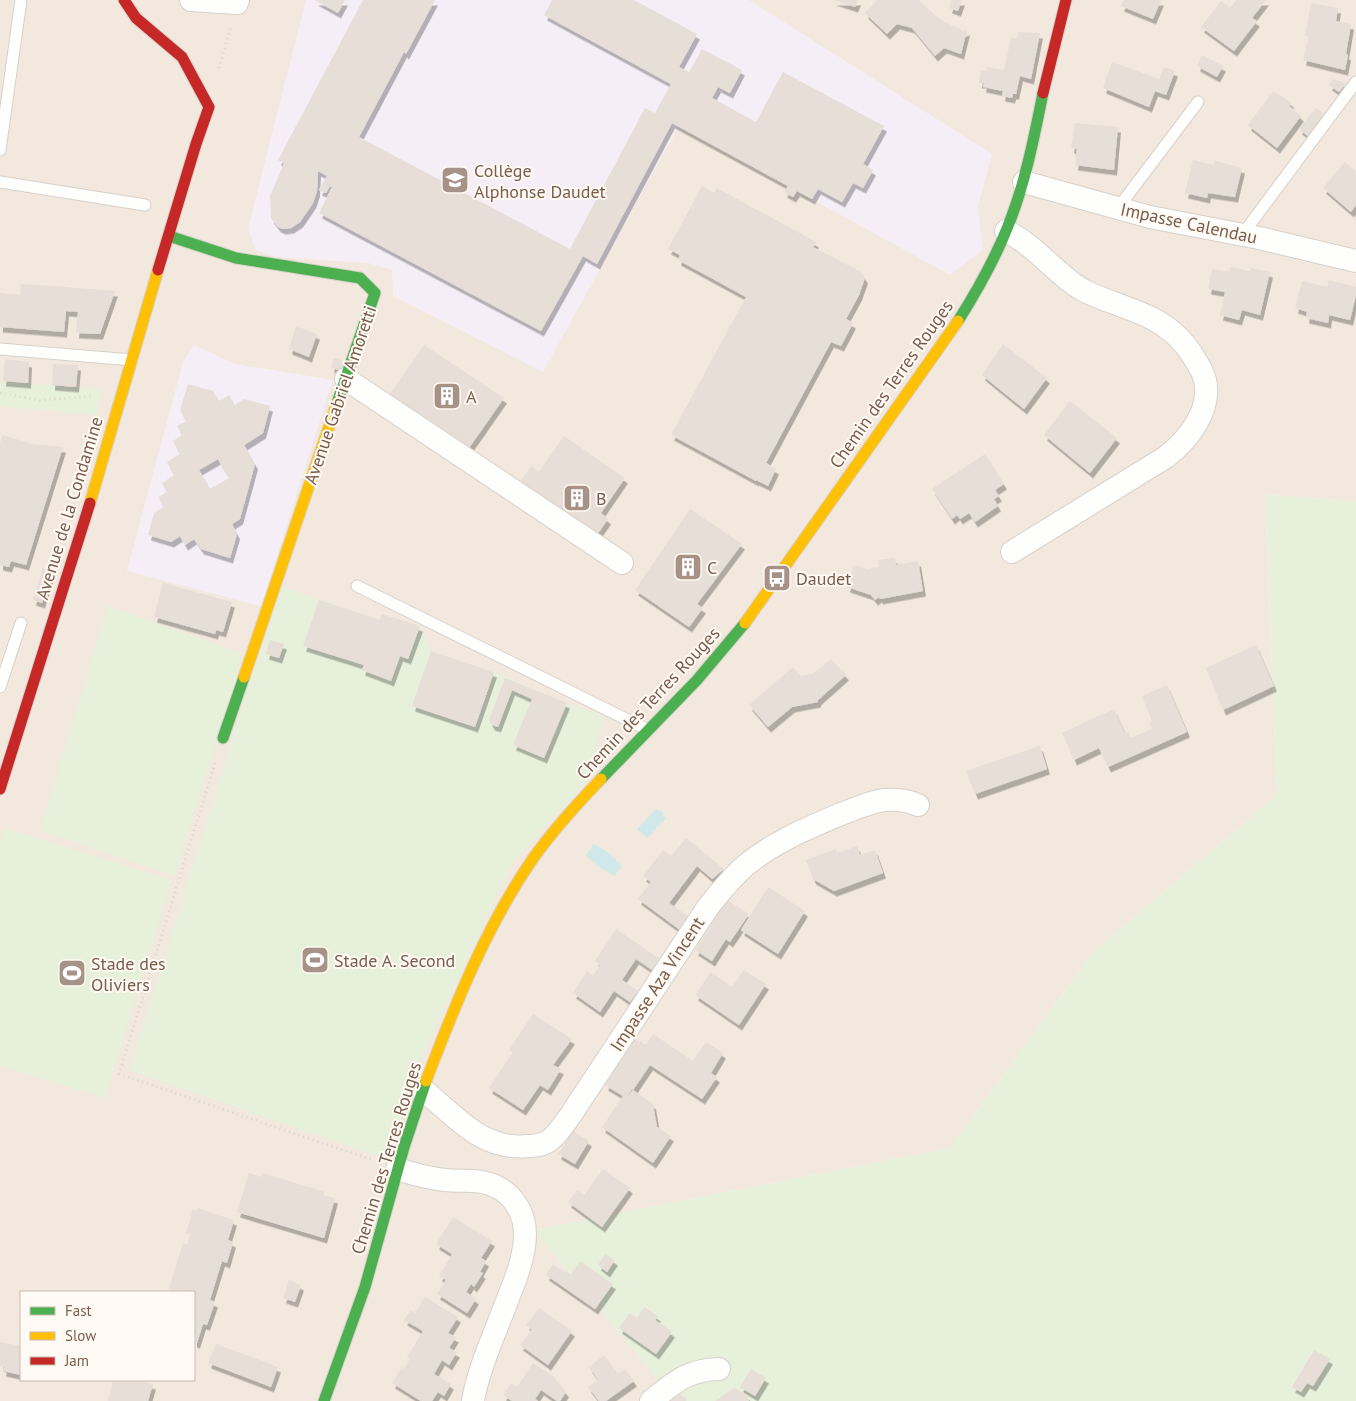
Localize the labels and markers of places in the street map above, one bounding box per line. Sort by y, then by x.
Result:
place label: Collège Alphonse Daudet [474,159,606,203]
school or university icon: Collège Alphonse Daudet [440,165,470,195]
building icon: A [432,381,462,411]
place label: A [466,385,477,408]
building icon: B [562,483,592,513]
place label: B [596,487,607,510]
building icon: C [673,552,703,582]
place label: C [707,556,717,579]
bus stop icon: Daudet [762,563,792,593]
place label: Daudet [796,567,851,590]
sports icon: Stade A. Second [300,945,330,975]
place label: Stade A. Second [334,949,455,972]
place label: Stade des Oliviers [91,952,166,996]
sports icon: Stade des Oliviers [57,958,87,988]

